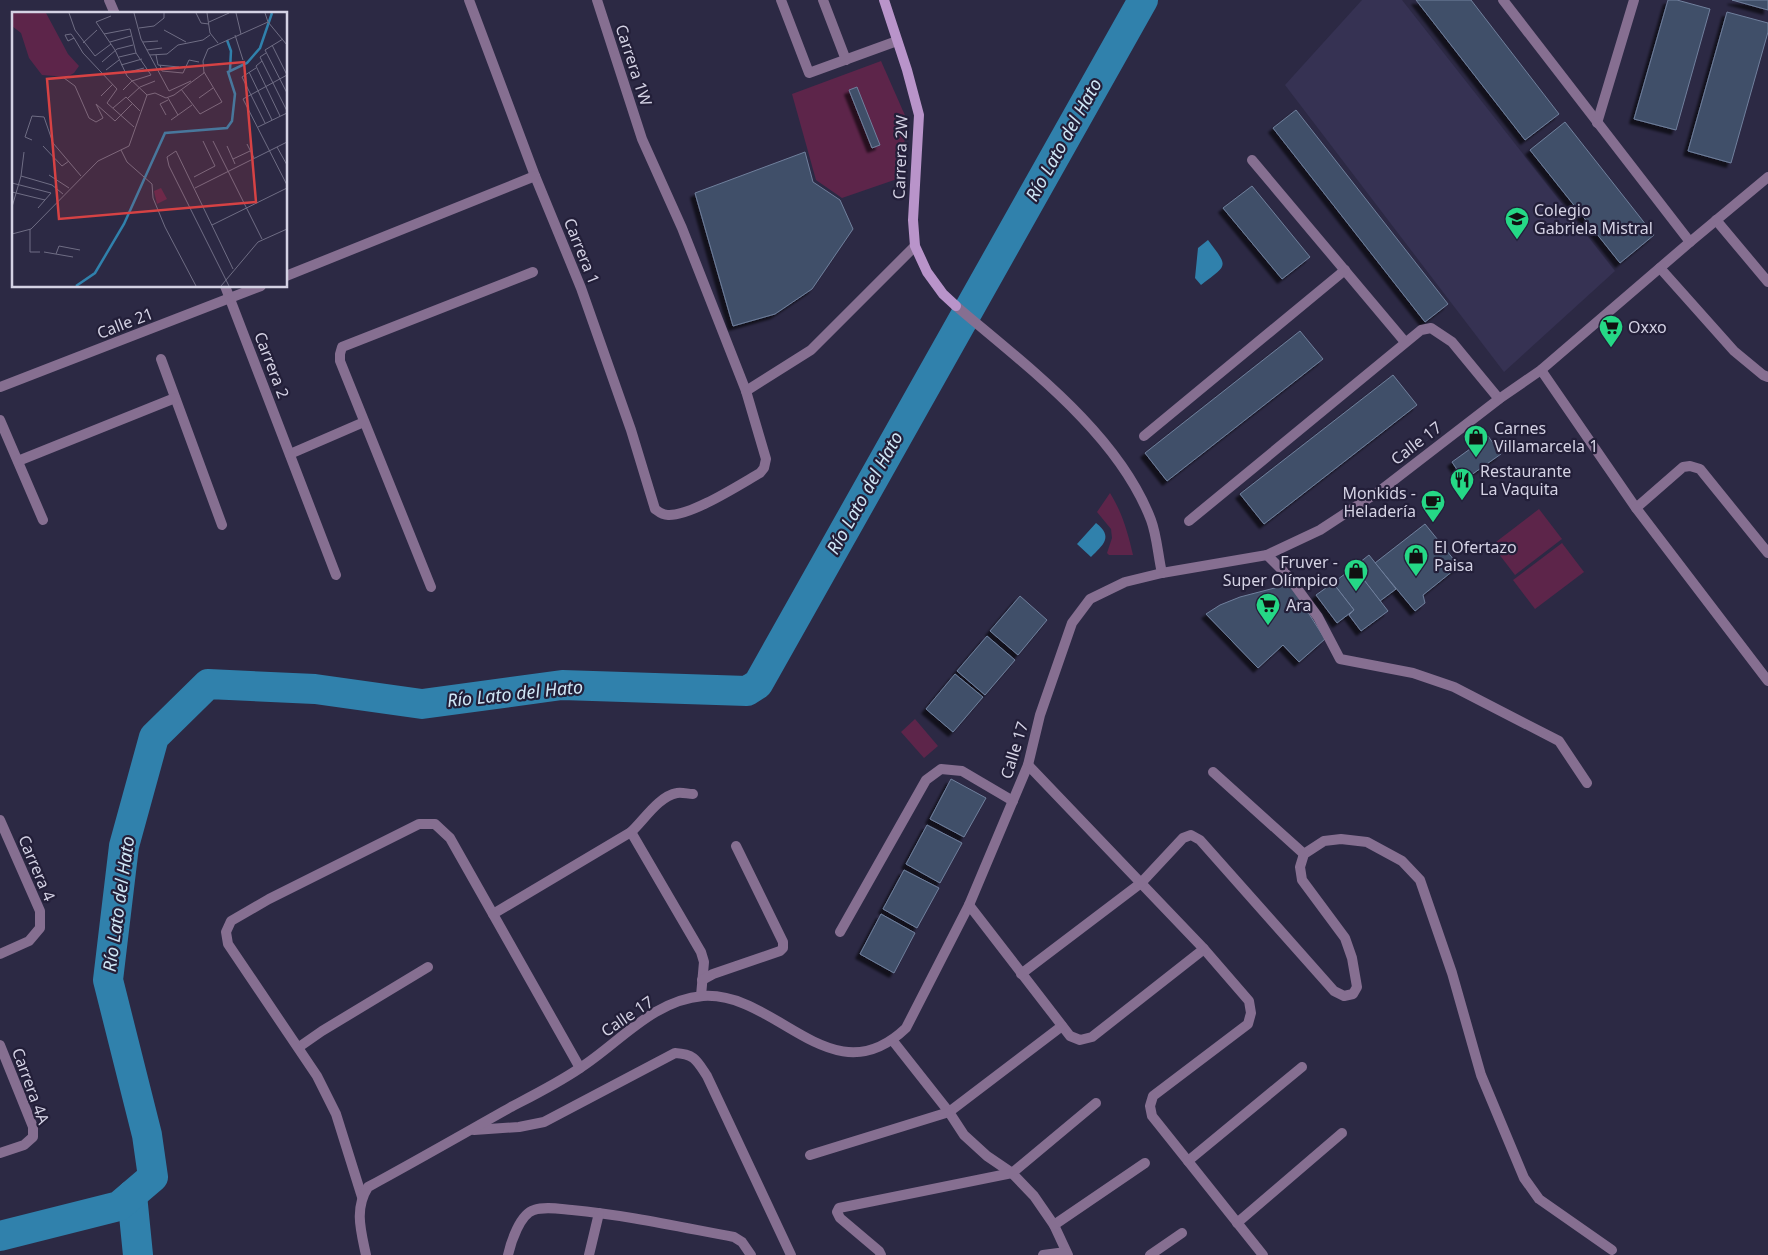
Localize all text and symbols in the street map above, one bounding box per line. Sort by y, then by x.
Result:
inset map [12,12,288,288]
street label: Carrera 1W [610,21,658,109]
water label: Río Lato del Hato [1019,74,1107,205]
street label: Carrera 2W [888,114,912,200]
place label: Colegio Gabriela Mistral [1534,199,1653,239]
school or university icon: Colegio Gabriela Mistral [1504,206,1530,240]
street label: Carrera 1 [559,215,605,287]
street label: Calle 21 [94,302,156,344]
supermarket icon: Oxxo [1598,314,1624,348]
place label: Oxxo [1628,316,1667,338]
street label: Carrera 2 [249,329,295,401]
street label: Calle 17 [1386,416,1446,470]
place label: Carnes Villamarcela 1 [1494,417,1598,457]
shop icon: Carnes Villamarcela 1 [1463,424,1489,458]
water label: Río Lato del Hato [820,427,908,558]
place label: Restaurante La Vaquita [1480,460,1571,500]
restaurant icon: Restaurante La Vaquita [1449,467,1475,501]
place label: Monkids - Heladería [1342,482,1416,522]
cafe icon: Monkids - Heladería [1420,489,1446,523]
place label: El Ofertazo Paisa [1434,536,1517,576]
shop icon: El Ofertazo Paisa [1403,543,1429,577]
place label: Fruver - Super Olímpico [1223,551,1338,591]
shop icon: Fruver - Super Olímpico [1343,558,1369,592]
supermarket icon: Ara [1255,592,1281,626]
place label: Ara [1286,594,1312,616]
water label: Río Lato del Hato [446,674,584,712]
street label: Calle 17 [995,719,1033,781]
street label: Carrera 4 [13,832,61,904]
water label: Río Lato del Hato [97,835,139,973]
street label: Calle 17 [596,990,658,1042]
street label: Carrera 4A [7,1045,55,1128]

